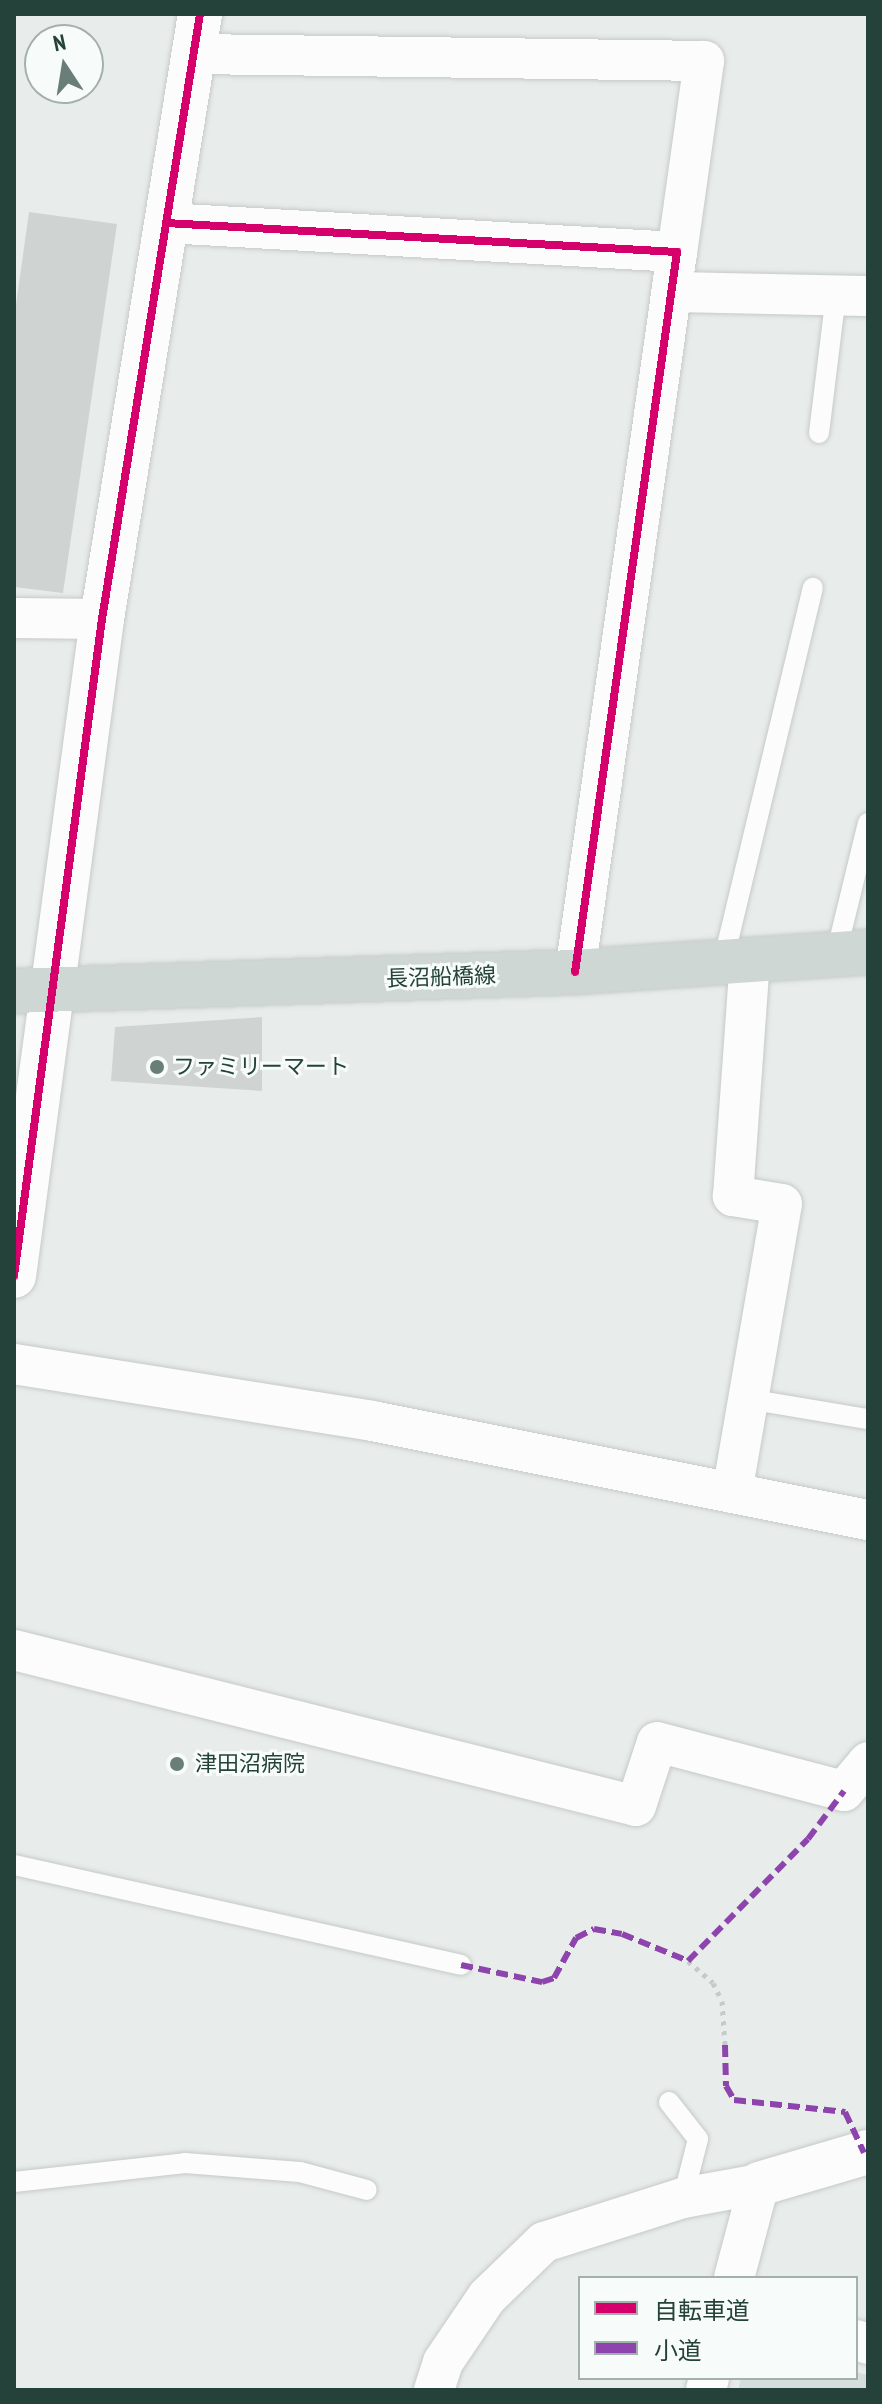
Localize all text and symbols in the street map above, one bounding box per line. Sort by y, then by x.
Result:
north arrow [24,24,104,104]
text: N [51,28,68,57]
street label: 長沼船橋線 [386,962,496,992]
place label: ファミリーマート [173,1054,349,1080]
marker: ファミリーマート [148,1058,166,1076]
place label: 津田沼病院 [195,1751,305,1777]
marker: 津田沼病院 [166,1753,188,1775]
legend [578,2276,858,2380]
text: 自転車道 [654,2295,750,2326]
text: 小道 [654,2335,702,2366]

